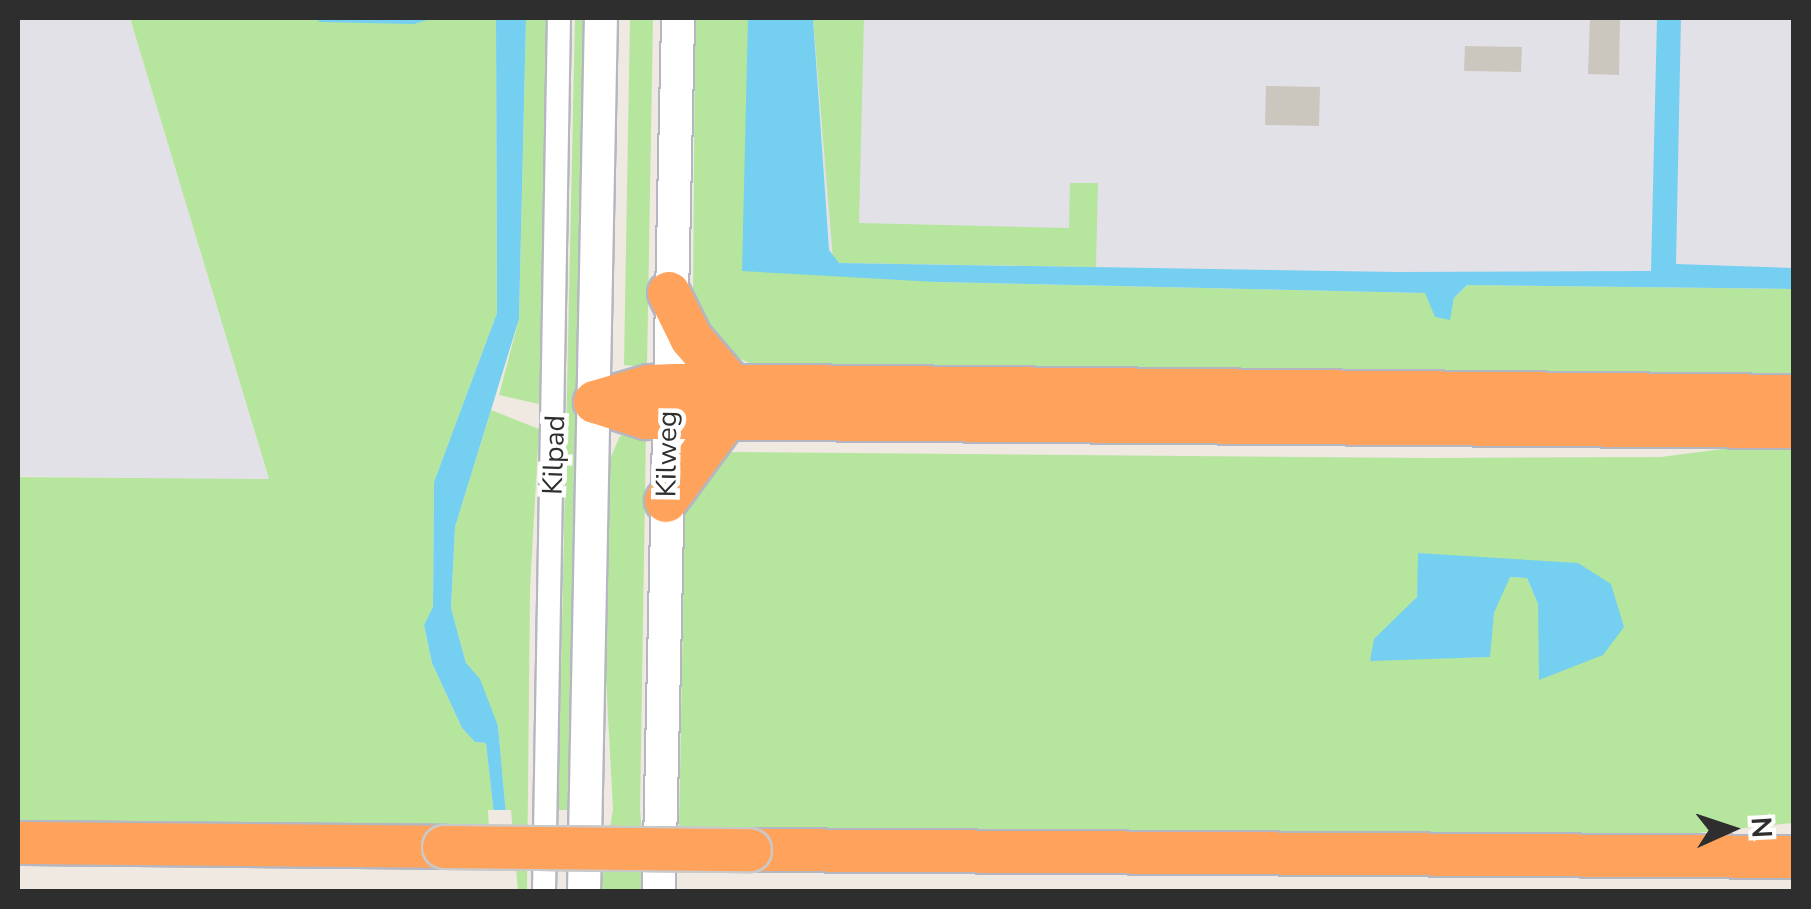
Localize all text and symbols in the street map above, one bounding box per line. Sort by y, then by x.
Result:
street label: Kilweg [649,410,685,498]
street label: Kilpad [536,415,572,495]
north arrow [1681,779,1781,879]
text: N [1741,816,1780,839]

